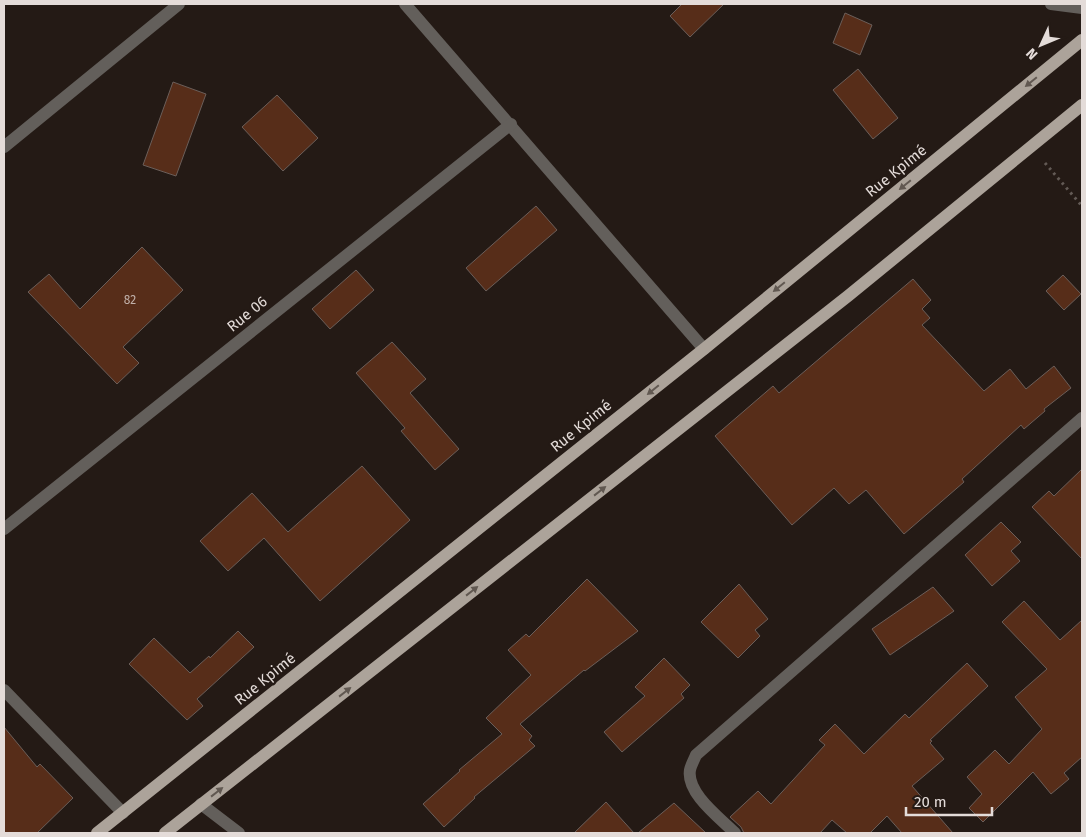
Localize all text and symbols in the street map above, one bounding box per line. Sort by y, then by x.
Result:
north arrow [1016,20,1066,70]
text: N [1023,44,1041,63]
one-way arrow [1025,76,1038,87]
street label: Rue Kpimé [862,141,930,201]
one-way arrow [899,179,912,190]
one-way arrow [773,282,786,293]
street label: Rue 06 [223,292,271,336]
house number: 82 [124,293,136,307]
one-way arrow [647,384,660,395]
street label: Rue Kpimé [547,396,615,456]
one-way arrow [593,485,606,496]
one-way arrow [466,586,479,597]
street label: Rue Kpimé [231,649,299,709]
one-way arrow [338,686,351,697]
scale bar [906,784,992,816]
one-way arrow [210,787,224,797]
text: 20 m [914,793,947,811]

